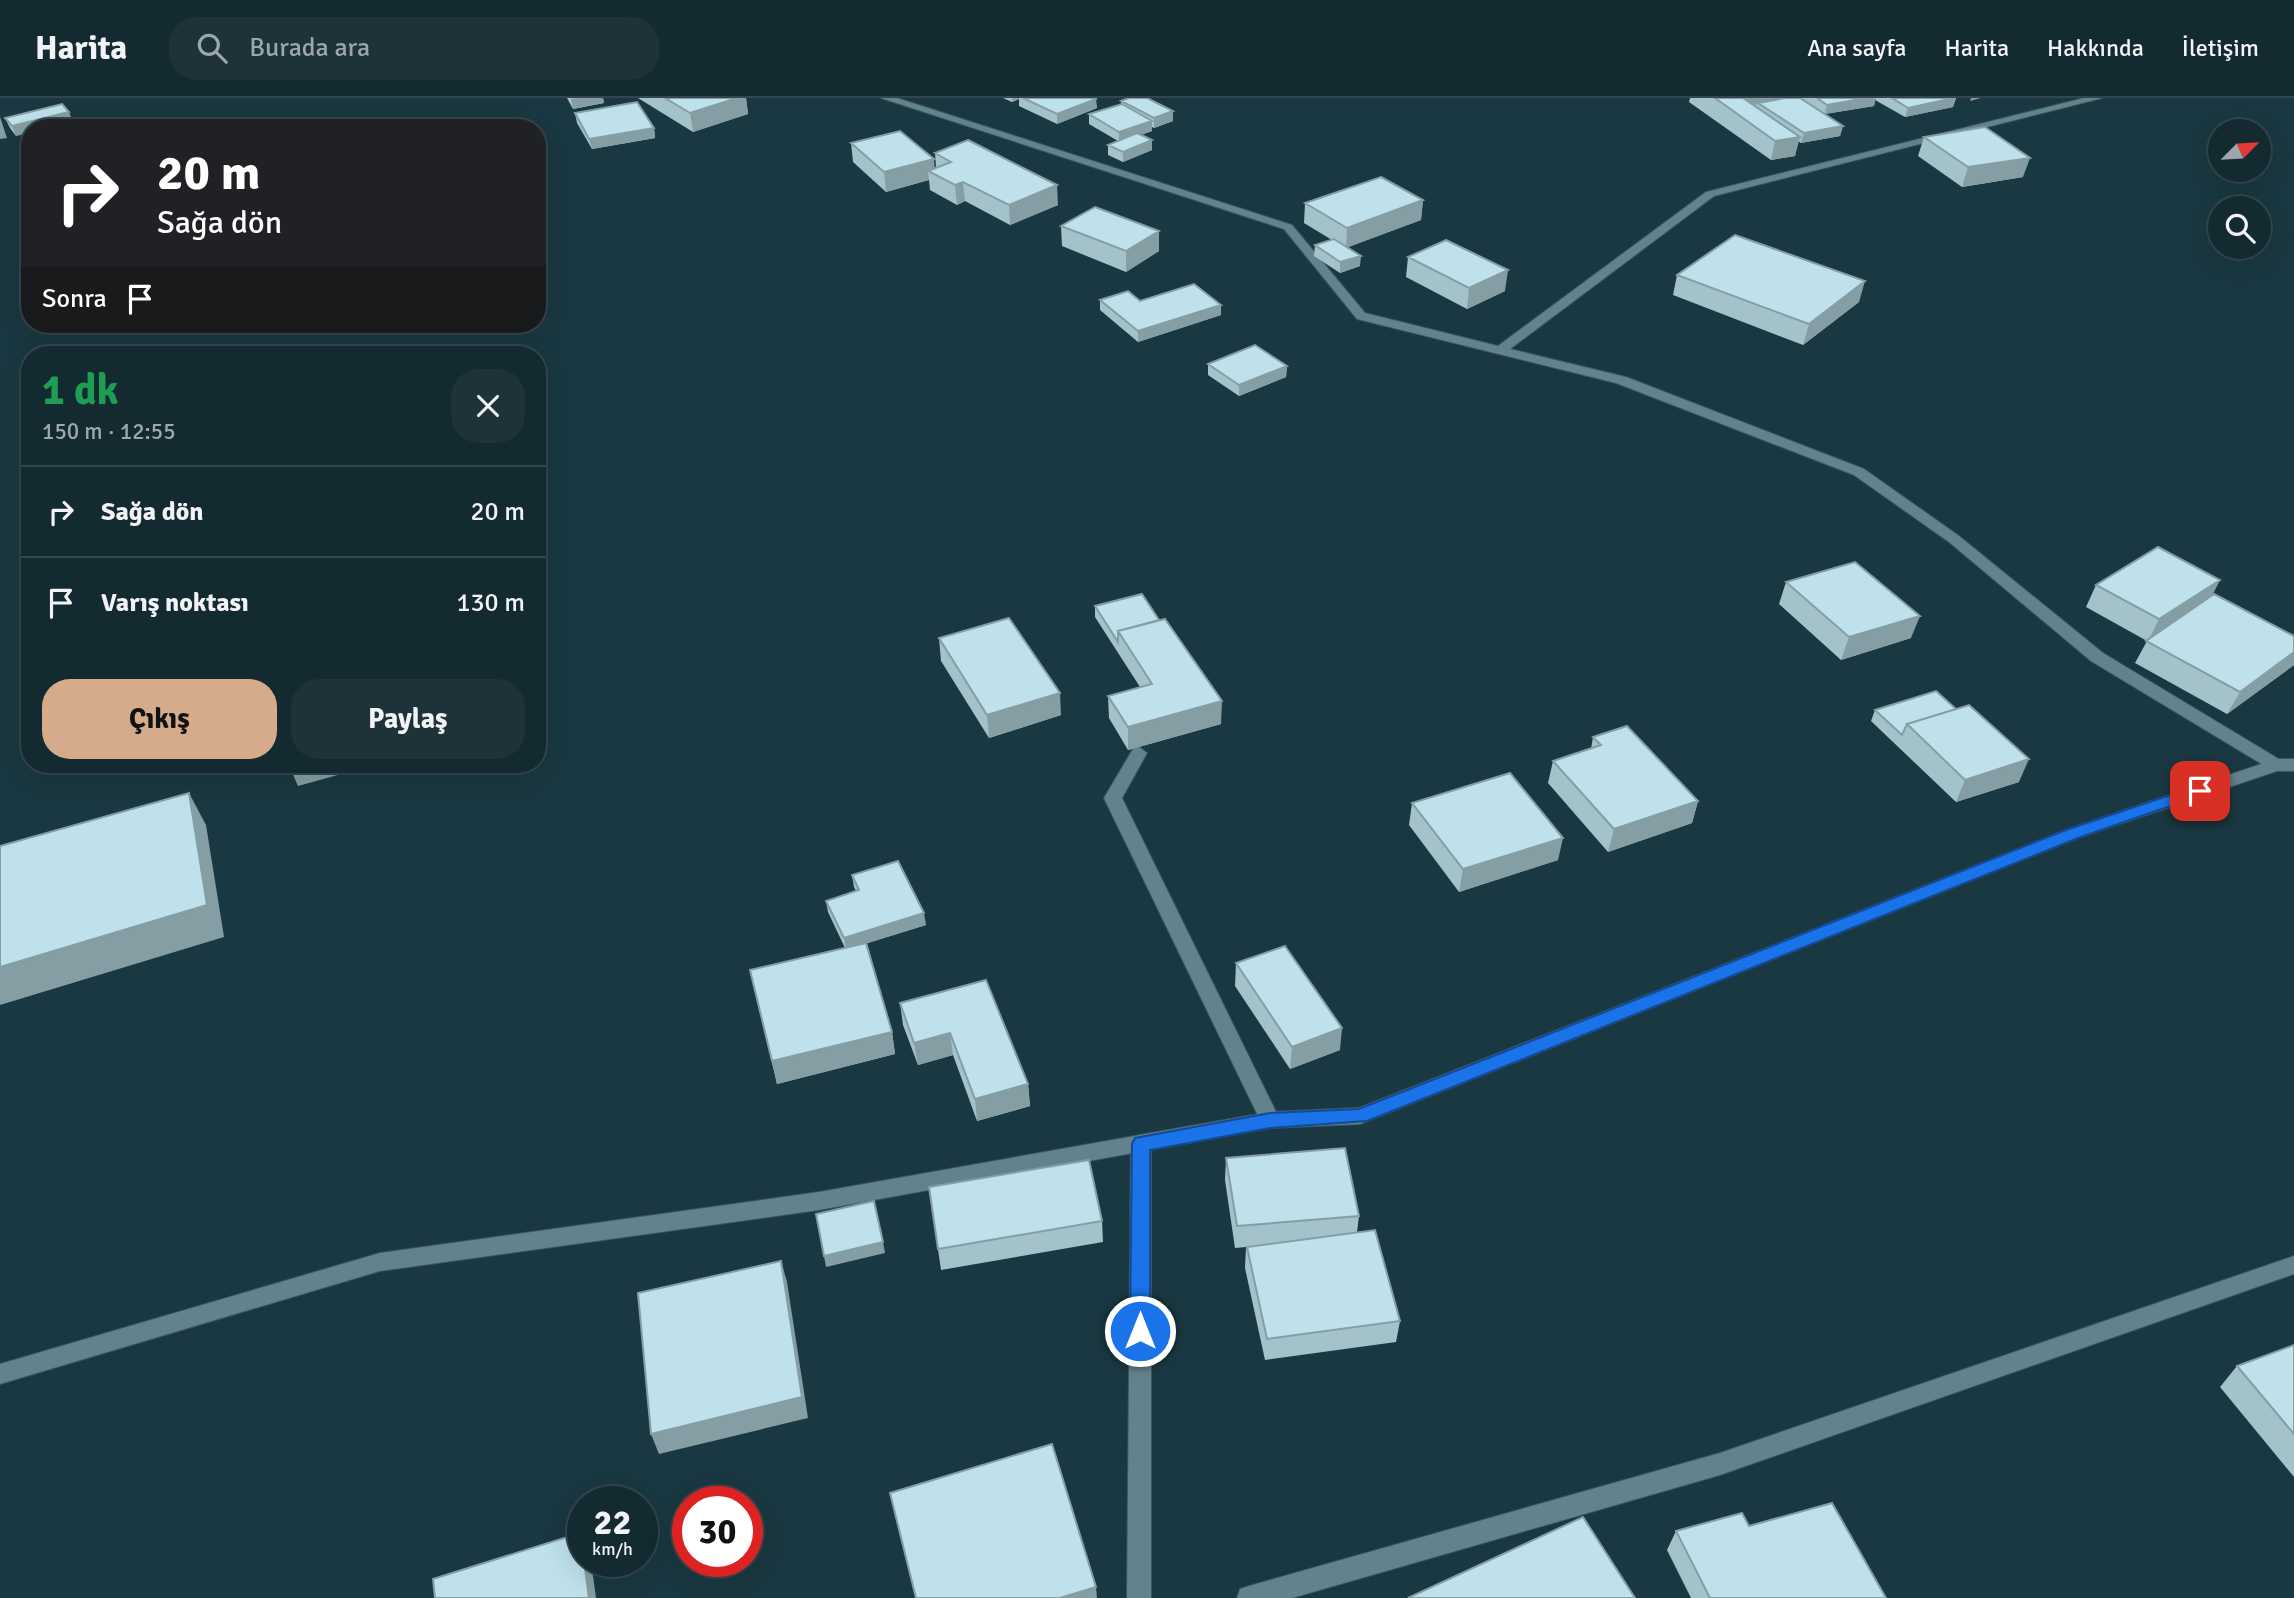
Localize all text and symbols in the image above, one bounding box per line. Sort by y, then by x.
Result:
search box [169,17,659,80]
text: Harita [35,28,127,69]
icon: search [193,29,231,67]
text: Burada ara [249,32,370,64]
text: Ana sayfa [1807,33,1907,63]
text: Harita [1945,33,2009,63]
text: Hakkında [2047,33,2144,63]
text: İletişim [2182,33,2259,63]
north arrow [2208,119,2272,182]
map controls [2208,119,2271,259]
text: 20 m [157,143,260,203]
icon: right [42,147,133,238]
button: search [2208,196,2271,259]
text: Sağa dön [157,203,282,242]
icon: arrive [121,280,159,318]
text: Sonra [42,283,107,315]
text: 1 dk [42,365,119,416]
button: close [451,369,525,443]
text: 150 m · 12:55 [42,417,176,446]
icon: right [42,493,80,531]
text: Sağa dön [101,496,204,528]
text: 20 m [470,496,525,528]
icon: arrive [42,584,80,622]
text: Varış noktası [101,587,249,619]
text: 130 m [456,587,525,619]
button: Çıkış [42,679,277,759]
button: Paylaş [291,679,525,759]
pin [2170,761,2230,821]
icon: arrive [2181,772,2219,810]
position arrow [1103,1294,1177,1368]
speed limit sign: 30 [672,1486,763,1577]
text: 22 [594,1501,631,1544]
text: km/h [592,1538,633,1560]

